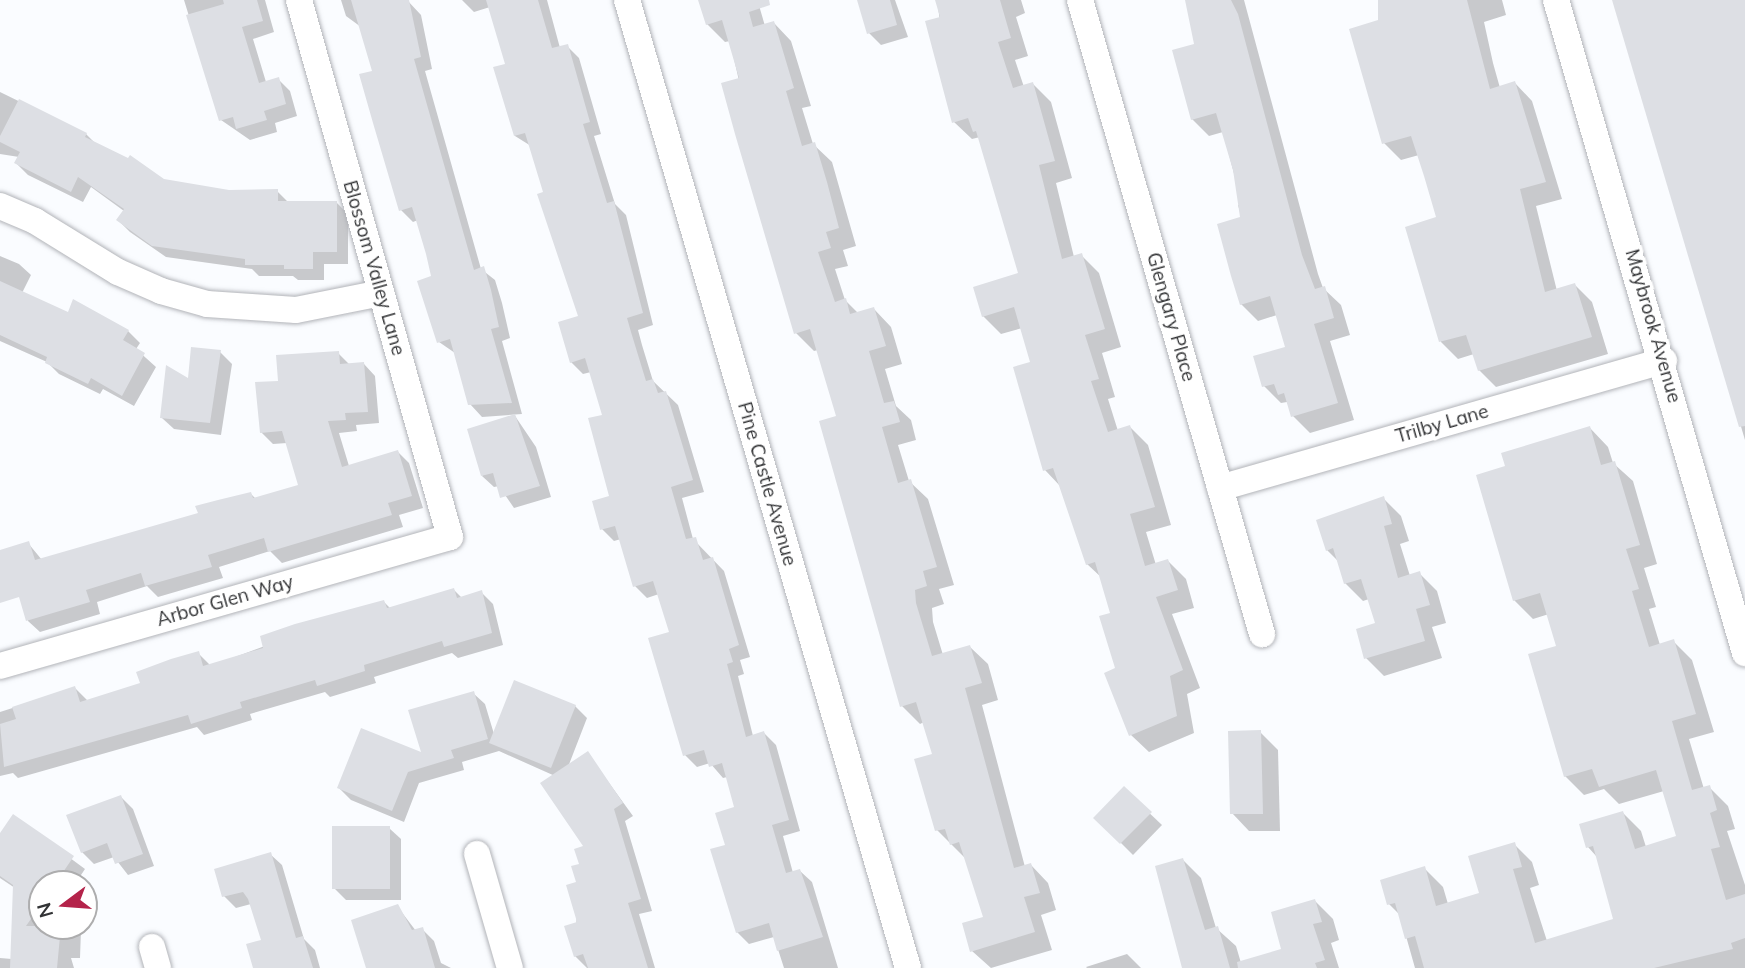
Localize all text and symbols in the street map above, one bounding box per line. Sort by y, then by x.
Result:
street label: Blossom Valley Lane [338,178,410,358]
street label: Maybrook Avenue [1620,247,1686,405]
street label: Glengary Place [1142,250,1200,384]
street label: Pine Castle Avenue [733,399,801,569]
street label: Trilby Lane [1393,400,1491,448]
street label: Arbor Glen Way [154,571,296,631]
north arrow [28,870,98,940]
text: N [31,900,58,920]

